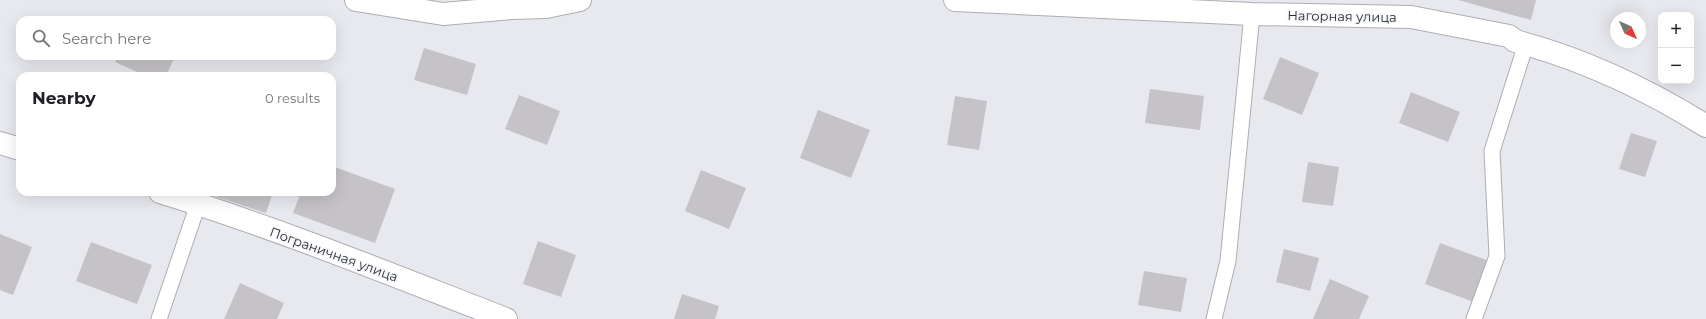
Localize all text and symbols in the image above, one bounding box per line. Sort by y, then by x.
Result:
street label: Нагорная улица [1287,7,1397,25]
north arrow [1610,12,1646,48]
map controls [1658,12,1694,84]
button: + [1658,12,1694,48]
search box [16,16,336,60]
icon: search [30,27,52,49]
text: Search here [62,29,151,48]
button: − [1658,48,1694,84]
text: Nearby [32,88,96,108]
text: 0 results [265,90,320,106]
street label: Пограничная улица [268,223,400,285]

